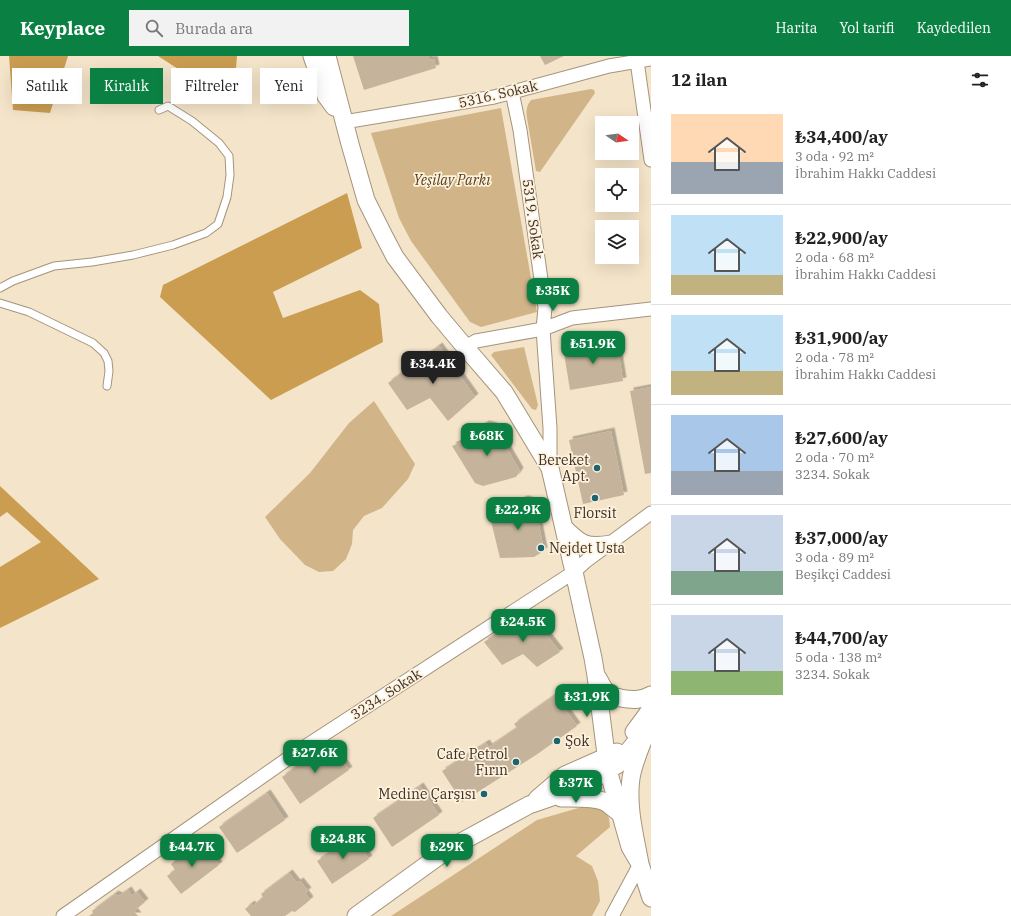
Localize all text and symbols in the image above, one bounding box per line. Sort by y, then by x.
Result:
search box [129,10,409,46]
text: Keyplace [20,16,105,40]
icon: search [143,17,165,39]
text: Burada ara [175,19,253,38]
text: Harita [776,19,817,37]
text: Yol tarifi [839,19,895,37]
text: Kaydedilen [917,19,991,37]
chip: Satılık [12,68,82,104]
chip: Kiralık [90,68,163,104]
chip: Filtreler [171,68,252,104]
chip: Yeni [260,68,317,104]
text: 12 ilan [671,69,728,91]
icon: filters [969,69,991,91]
street label: 5316. Sokak [457,76,540,112]
north arrow [595,116,639,160]
map controls [595,116,639,264]
text: ₺34,400/ay [795,126,888,148]
icon: home [703,130,751,178]
text: 3 oda · 92 m² [795,148,874,165]
text: İbrahim Hakkı Caddesi [795,165,936,182]
button: locate [595,168,639,212]
park label: Yeşilay Parkı [414,171,491,189]
street label: 5319. Sokak [518,178,548,261]
button: layers [595,220,639,264]
text: ₺22,900/ay [795,227,888,249]
icon: home [703,231,751,279]
text: 2 oda · 68 m² [795,249,874,266]
text: İbrahim Hakkı Caddesi [795,266,936,283]
pin: ₺35K [529,278,577,312]
text: ₺35K [536,282,570,299]
text: ₺31,900/ay [795,327,888,349]
pin: ₺51.9K [560,331,626,365]
icon: home [703,331,751,379]
text: ₺51.9K [570,335,616,352]
text: 2 oda · 78 m² [795,349,874,366]
pin: ₺34.4K [400,351,466,385]
text: ₺34.4K [410,355,456,372]
text: İbrahim Hakkı Caddesi [795,366,936,383]
pin: ₺68K [463,423,511,457]
text: ₺68K [470,427,504,444]
text: ₺27,600/ay [795,427,888,449]
icon: home [703,431,751,479]
text: 2 oda · 70 m² [795,449,874,466]
place label: Bereket Apt. [538,451,589,485]
marker: Bereket Apt. [592,463,602,473]
text: 3234. Sokak [795,466,870,483]
marker: Florsit [590,493,600,503]
pin: ₺22.9K [485,497,551,531]
text: ₺22.9K [495,501,541,518]
place label: Florsit [573,504,617,522]
text: ₺37,000/ay [795,527,888,549]
icon: home [703,531,751,579]
place label: Nejdet Usta [549,539,626,557]
marker: Nejdet Usta [536,543,546,553]
text: 3 oda · 89 m² [795,549,874,566]
text: Beşikçi Caddesi [795,566,891,583]
pin: ₺24.5K [490,609,556,643]
text: ₺24.5K [500,613,546,630]
text: ₺44,700/ay [795,627,888,649]
icon: home [703,631,751,679]
text: 5 oda · 138 m² [795,649,882,666]
street label: 3234. Sokak [347,664,425,724]
text: 3234. Sokak [795,666,870,683]
pin: ₺31.9K [554,684,620,718]
text: ₺31.9K [564,688,610,705]
place label: Şok [565,732,590,750]
marker: Şok [552,736,562,746]
pin: ₺27.6K [282,740,348,774]
text: ₺27.6K [292,744,338,761]
place label: Cafe Petrol Fırın [437,745,508,779]
marker: Cafe Petrol Fırın [511,757,521,767]
pin: ₺37K [552,770,600,804]
text: ₺37K [559,774,593,791]
place label: Medine Çarşısı [378,785,476,803]
marker: Medine Çarşısı [479,789,489,799]
pin: ₺24.8K [310,826,376,860]
text: ₺24.8K [320,830,366,847]
pin: ₺44.7K [159,834,225,868]
pin: ₺29K [423,834,471,868]
text: ₺44.7K [169,838,215,855]
text: ₺29K [430,838,464,855]

